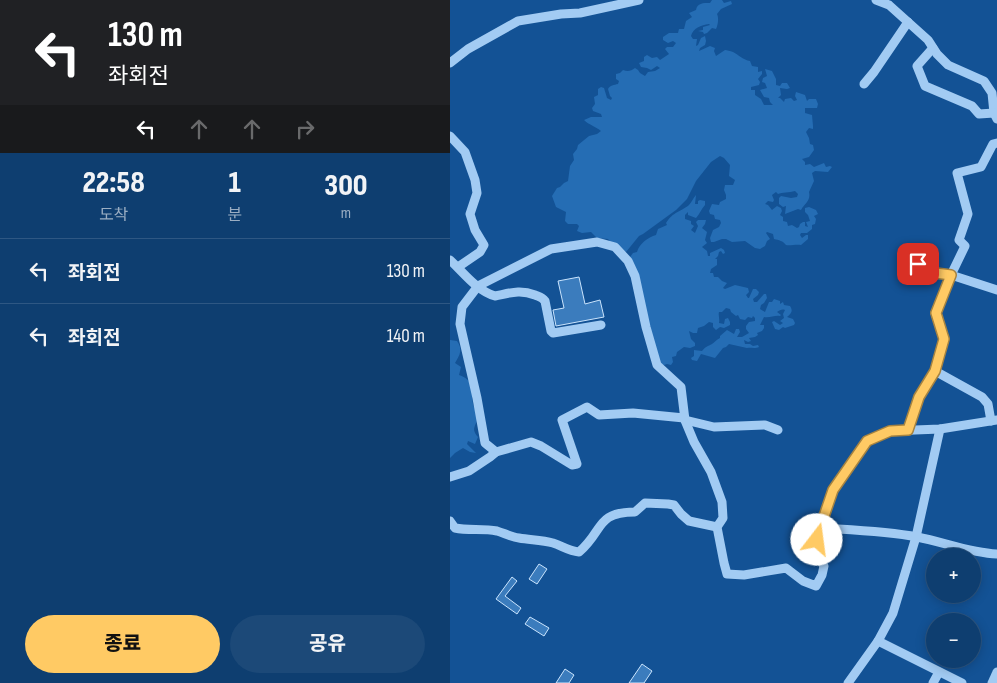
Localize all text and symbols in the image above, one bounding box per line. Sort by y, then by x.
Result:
text: 130 m [108,14,183,57]
icon: left [25,20,90,85]
text: 좌회전 [108,63,169,90]
icon: left [132,115,160,143]
icon: ahead [185,115,213,143]
icon: ahead [238,115,266,143]
icon: right [291,115,319,143]
text: 22:58 [82,165,145,201]
text: 1 [228,165,241,201]
text: 300 [324,168,368,204]
text: m [341,204,351,223]
text: 도착 [99,206,128,225]
text: 분 [227,206,242,225]
pin [897,243,939,285]
icon: arrive [904,250,932,278]
icon: left [25,257,53,285]
text: 130 m [387,260,425,283]
text: 좌회전 [68,262,120,285]
icon: left [25,322,53,350]
text: 140 m [387,325,425,348]
text: 좌회전 [68,327,120,350]
position arrow [790,513,842,565]
map controls [926,548,981,668]
button: + [926,548,981,603]
button: − [926,613,981,668]
button: 종료 [25,615,220,673]
button: 공유 [230,615,425,673]

